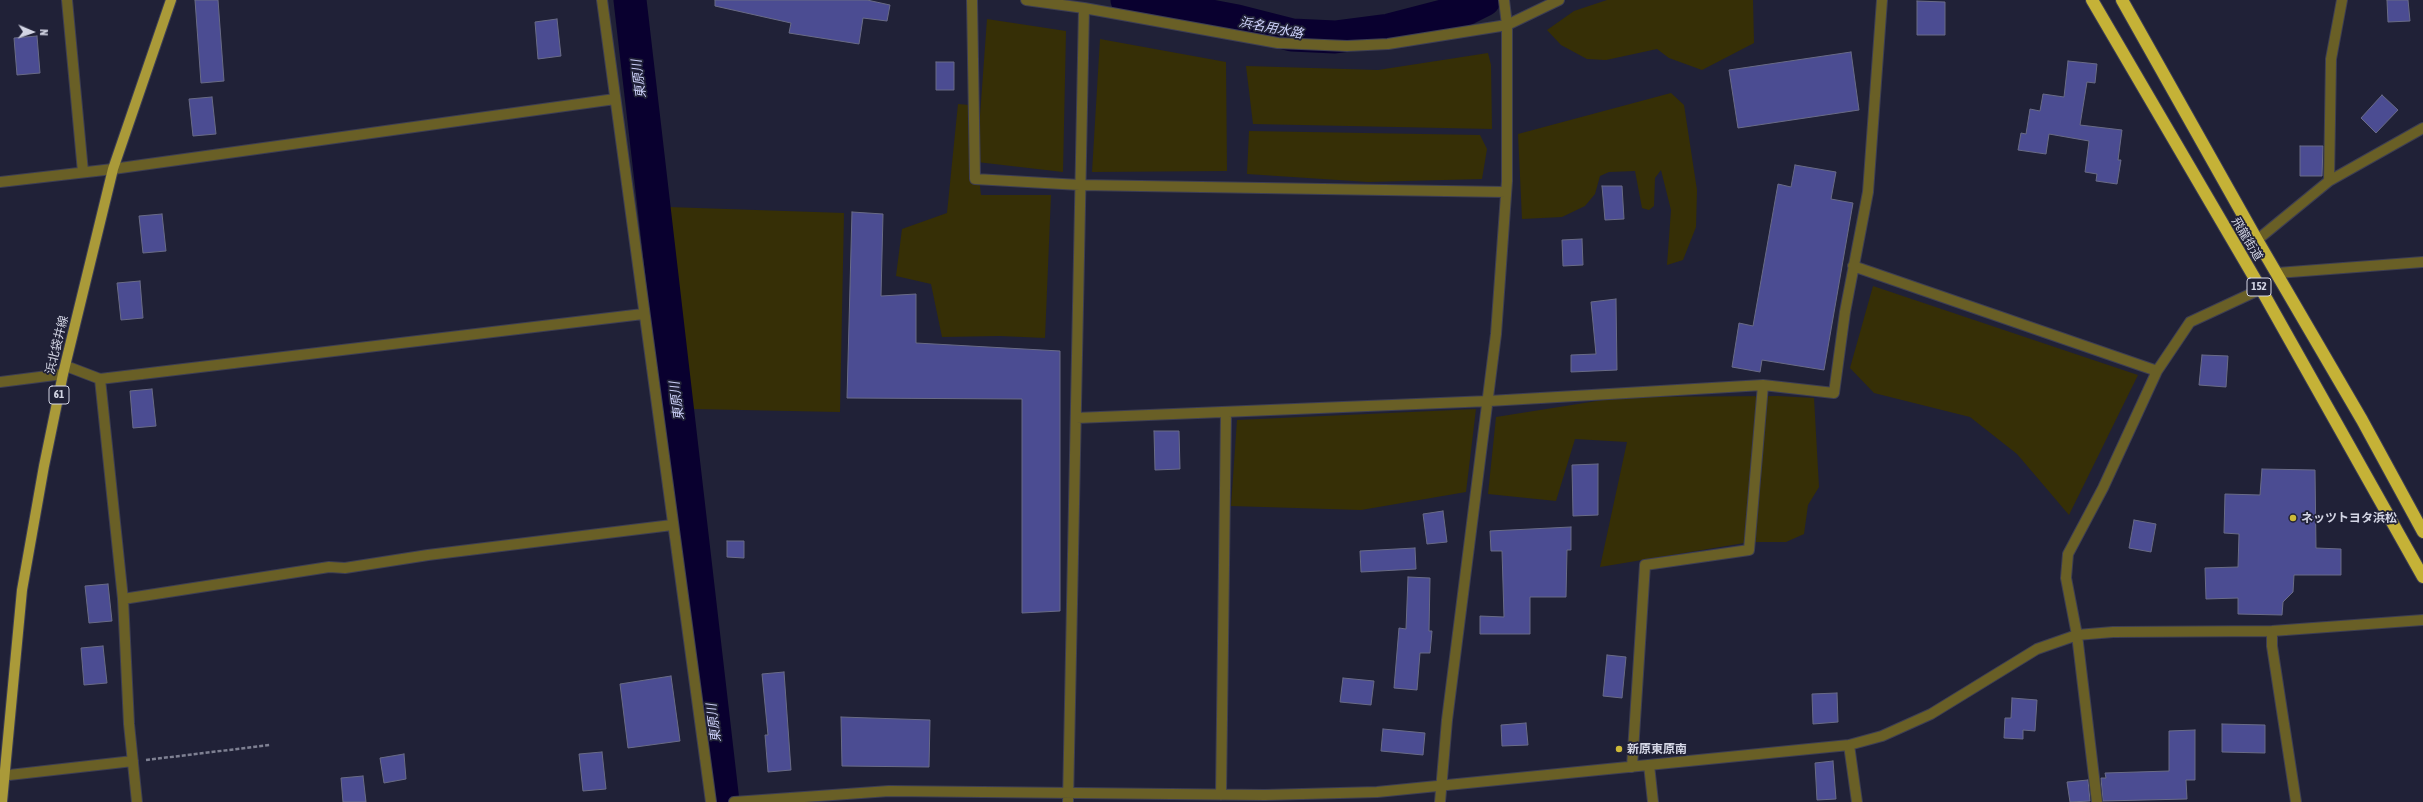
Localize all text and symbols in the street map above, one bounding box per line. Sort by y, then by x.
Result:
north arrow [12,12,52,52]
water label: 浜名用水路 [1238,14,1304,42]
text: N [38,29,50,36]
water label: 東原川 [629,59,649,99]
street label: 飛龍街道 [2228,215,2266,263]
road number: 152 [2247,278,2271,296]
street label: 浜北袋井線 [43,314,71,376]
water label: 東原川 [667,381,687,421]
road number: 61 [49,386,69,404]
place label: ネッツトヨタ浜松 [2301,511,2397,525]
marker: ネッツトヨタ浜松 [2288,513,2298,523]
water label: 東原川 [704,703,724,743]
place label: 新原東原南 [1627,742,1687,756]
marker: 新原東原南 [1614,744,1624,754]

